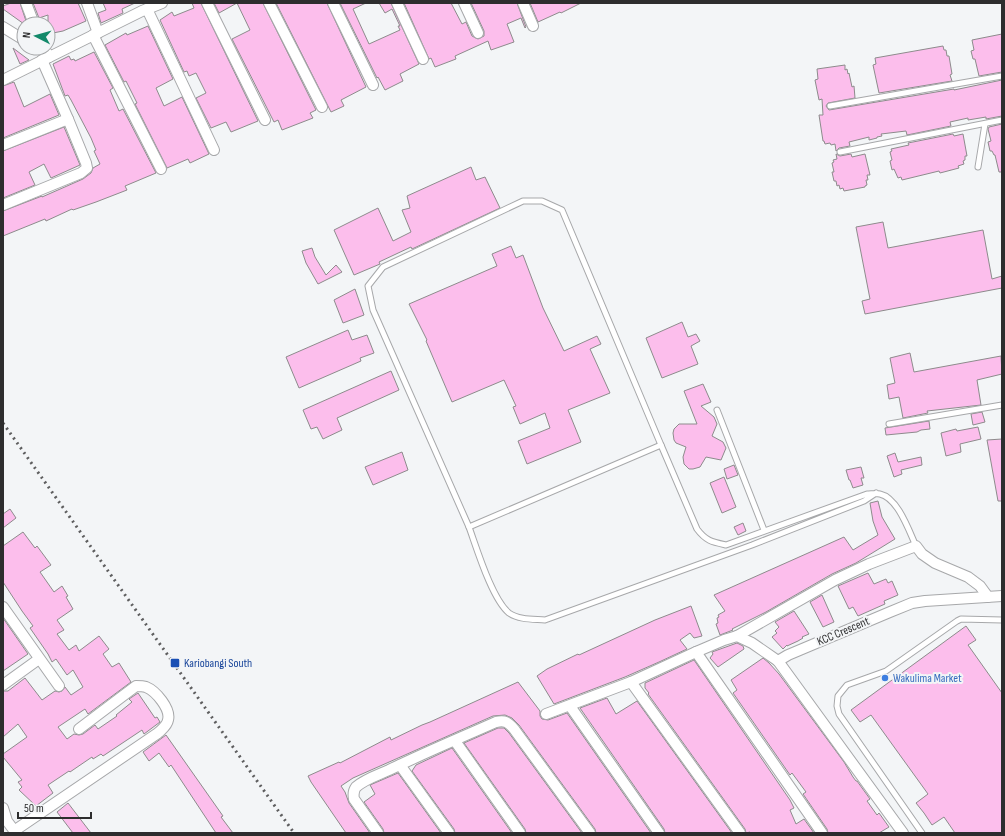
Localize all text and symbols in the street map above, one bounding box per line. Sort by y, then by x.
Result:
north arrow [16,16,56,56]
text: N [20,31,33,39]
street label: KCC Crescent [815,614,872,649]
place label: Kariobangi South [184,656,252,671]
marker: Kariobangi South [169,657,181,669]
place label: Wakulima Market [893,671,962,686]
marker: Wakulima Market [880,673,890,683]
scale bar [18,794,91,820]
text: 50 m [24,801,44,816]

